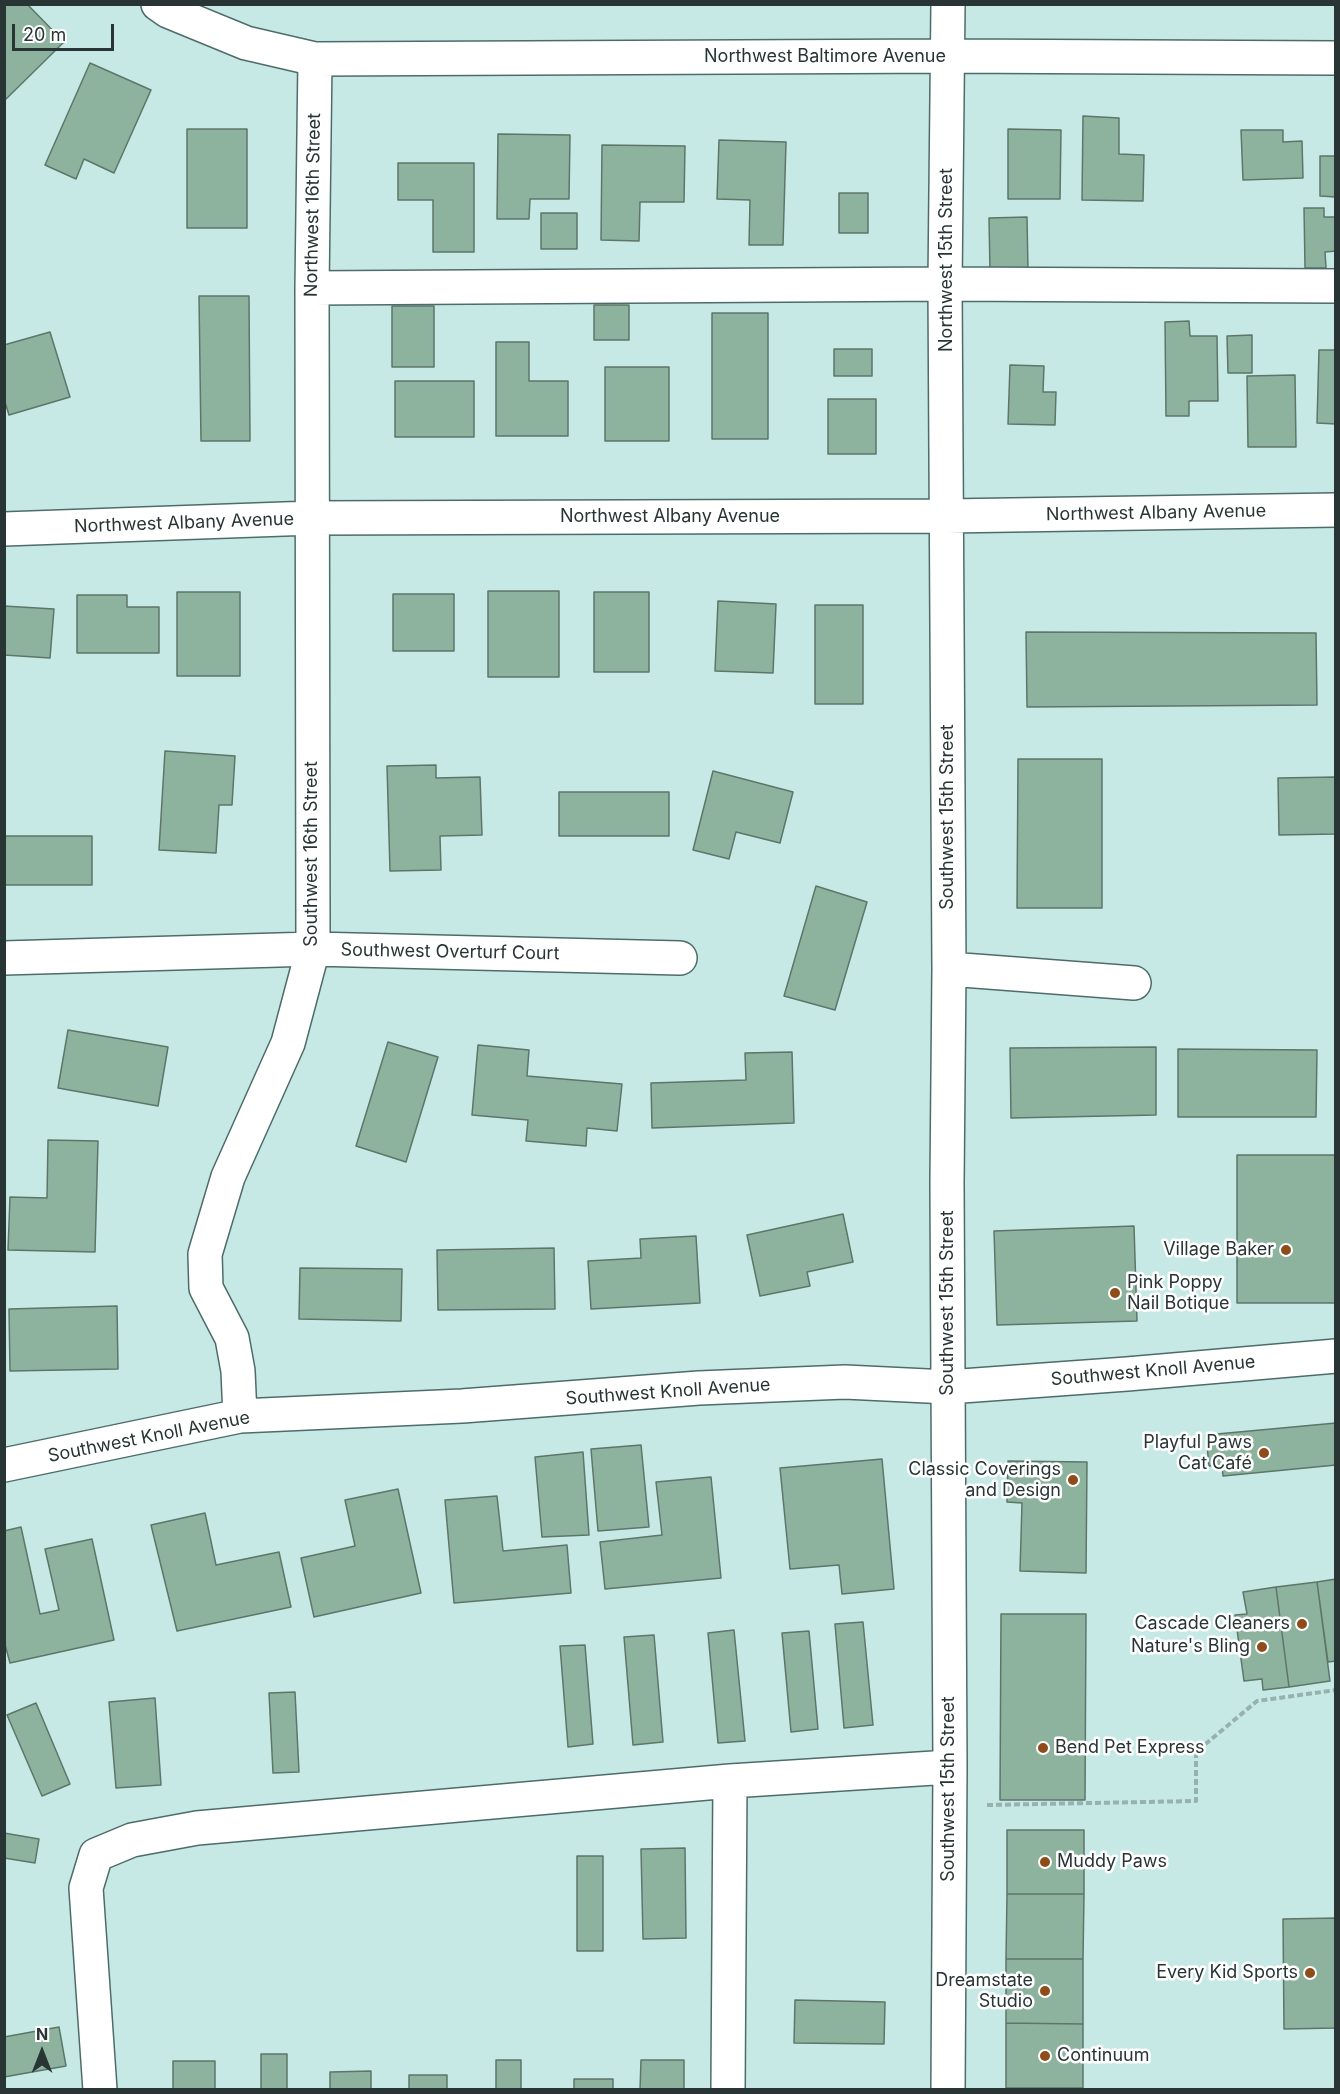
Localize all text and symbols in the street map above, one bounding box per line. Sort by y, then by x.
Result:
scale bar [15,12,117,50]
text: 20 m [23,24,66,45]
street label: Northwest Baltimore Avenue [704,46,946,68]
street label: Northwest 16th Street [301,113,325,297]
street label: Northwest 15th Street [936,168,958,352]
street label: Northwest Albany Avenue [1046,500,1266,526]
street label: Northwest Albany Avenue [560,506,780,528]
street label: Northwest Albany Avenue [74,508,294,538]
street label: Southwest 15th Street [937,724,959,910]
street label: Southwest 16th Street [301,761,323,947]
street label: Southwest Overturf Court [340,939,560,965]
street label: Southwest 15th Street [937,1210,959,1396]
place label: Village Baker [1163,1239,1274,1261]
marker: Village Baker [1279,1243,1293,1257]
place label: Pink Poppy Nail Botique [1127,1272,1229,1314]
marker: Pink Poppy Nail Botique [1108,1286,1122,1300]
street label: Southwest Knoll Avenue [1050,1351,1256,1391]
street label: Southwest Knoll Avenue [565,1374,771,1410]
street label: Southwest Knoll Avenue [46,1407,252,1467]
place label: Playful Paws Cat Café [1143,1432,1252,1474]
marker: Playful Paws Cat Café [1257,1446,1271,1460]
place label: Classic Coverings and Design [908,1459,1061,1502]
marker: Classic Coverings and Design [1066,1473,1080,1487]
place label: Cascade Cleaners [1134,1613,1290,1635]
marker: Cascade Cleaners [1295,1617,1309,1631]
place label: Nature's Bling [1131,1636,1250,1658]
marker: Nature's Bling [1255,1640,1269,1654]
street label: Southwest 15th Street [938,1696,960,1882]
place label: Bend Pet Express [1055,1737,1204,1759]
marker: Bend Pet Express [1036,1741,1050,1755]
place label: Muddy Paws [1057,1851,1167,1873]
marker: Muddy Paws [1038,1855,1052,1869]
place label: Every Kid Sports [1156,1962,1298,1984]
marker: Every Kid Sports [1303,1966,1317,1980]
place label: Dreamstate Studio [935,1970,1033,2012]
marker: Dreamstate Studio [1038,1984,1052,1998]
north arrow [12,2022,72,2082]
text: N [36,2024,48,2044]
place label: Continuum [1057,2045,1150,2067]
marker: Continuum [1038,2049,1052,2063]

